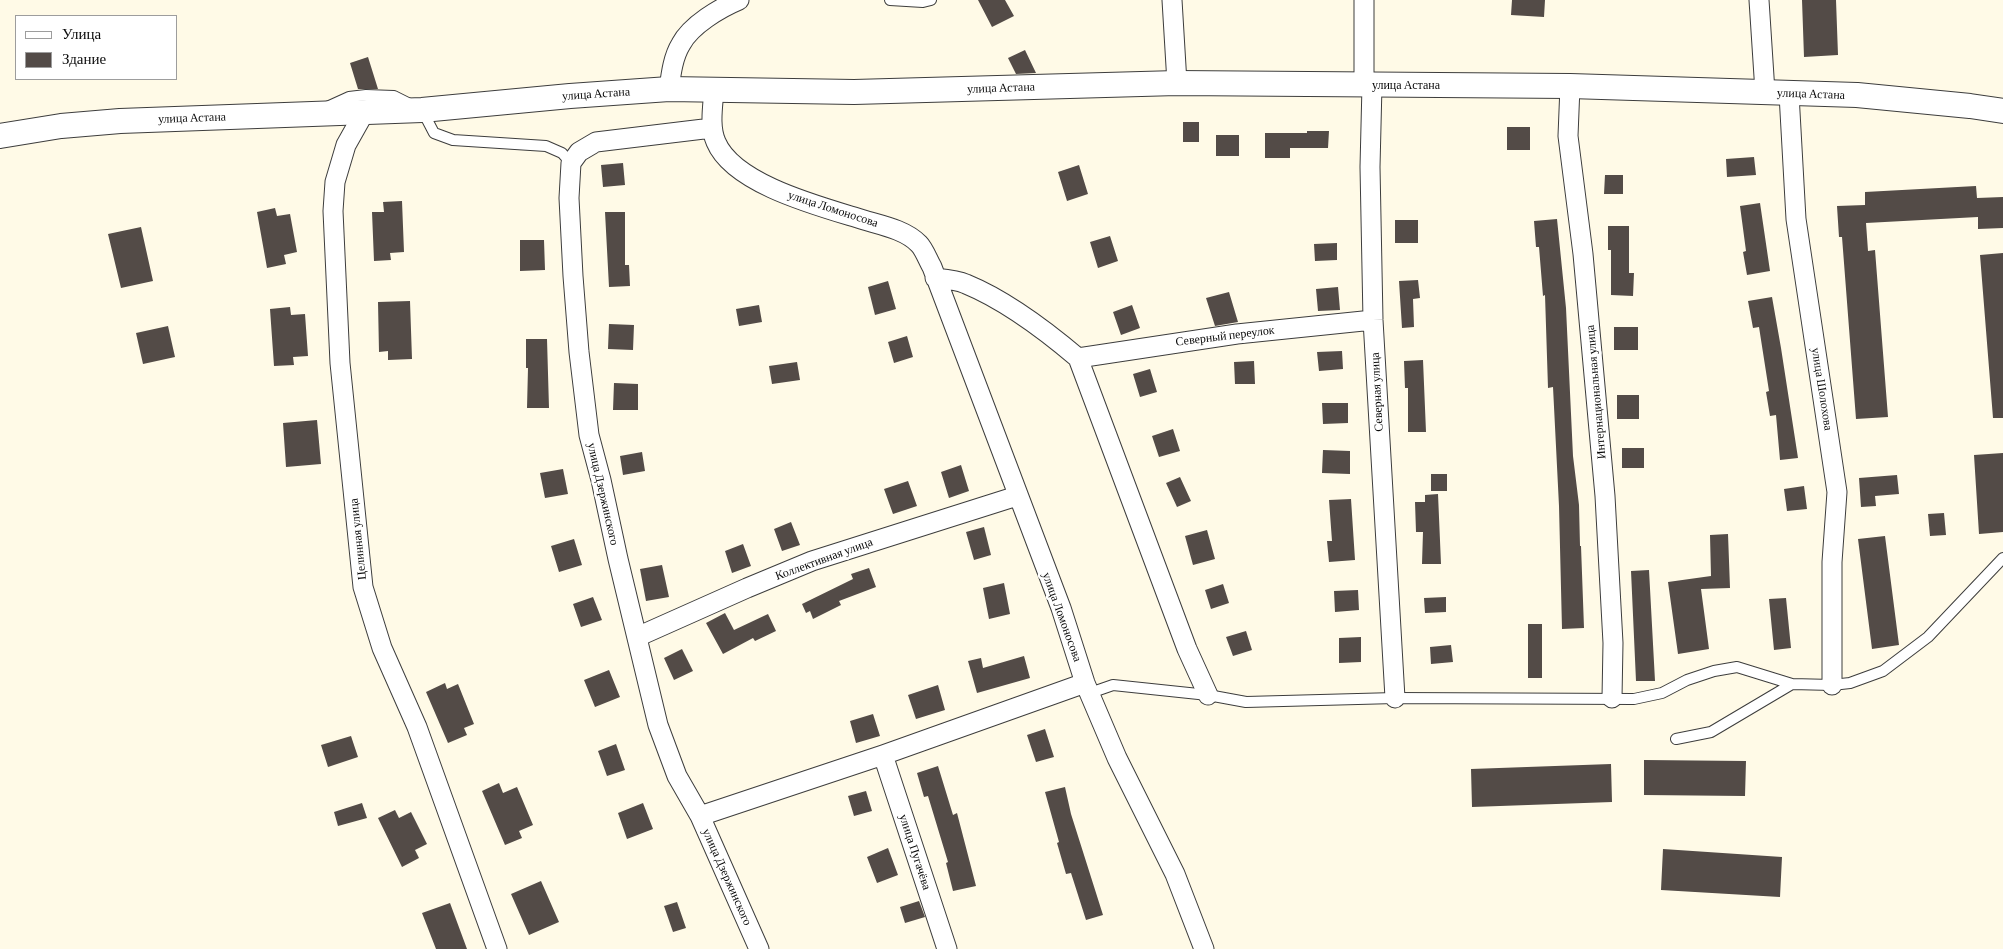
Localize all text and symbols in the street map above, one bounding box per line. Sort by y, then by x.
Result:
legend [15,15,178,80]
text: Улица [62,26,101,42]
text: Здание [62,51,106,67]
street label: улица Астана [1372,78,1440,92]
street label: улица Астана [967,80,1035,96]
street label: улица Астана [562,84,630,104]
street label: улица Астана [1777,86,1845,102]
street label: улица Астана [158,110,226,126]
street label: улица Ломоносова [786,188,880,230]
street label: Северный переулок [1175,323,1275,349]
street label: Интернациональная улица [1583,324,1609,460]
street label: улица Шолохова [1808,346,1836,432]
street label: Северная улица [1368,352,1386,432]
street label: улица Дзержинского [584,441,622,547]
street label: Целинная улица [347,497,369,581]
street label: Коллективная улица [773,535,875,583]
street label: улица Ломоносова [1039,570,1085,664]
street label: улица Пугачёва [896,812,934,892]
street label: улица Дзержинского [699,826,755,928]

